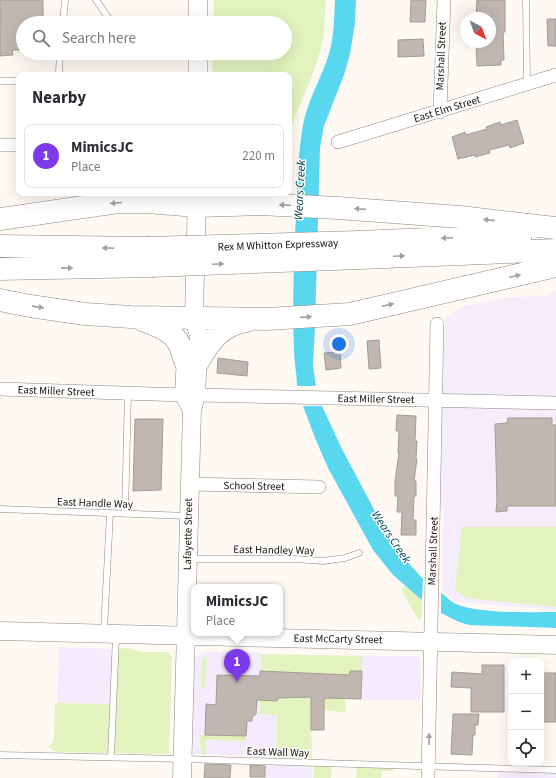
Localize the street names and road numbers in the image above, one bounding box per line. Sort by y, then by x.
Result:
street label: Marshall Street [432,21,450,91]
street label: East Elm Street [412,92,483,126]
street label: Rex M Whitton Expressway [217,235,339,255]
street label: East Miller Street [17,382,95,400]
street label: East Miller Street [337,391,415,407]
street label: School Street [223,478,285,494]
street label: East Handle Way [57,494,133,512]
street label: Lafayette Street [180,498,196,570]
street label: Marshall Street [424,516,442,586]
street label: East Handley Way [233,542,315,558]
street label: East McCarty Street [293,631,383,647]
street label: East Wall Way [246,743,310,761]

